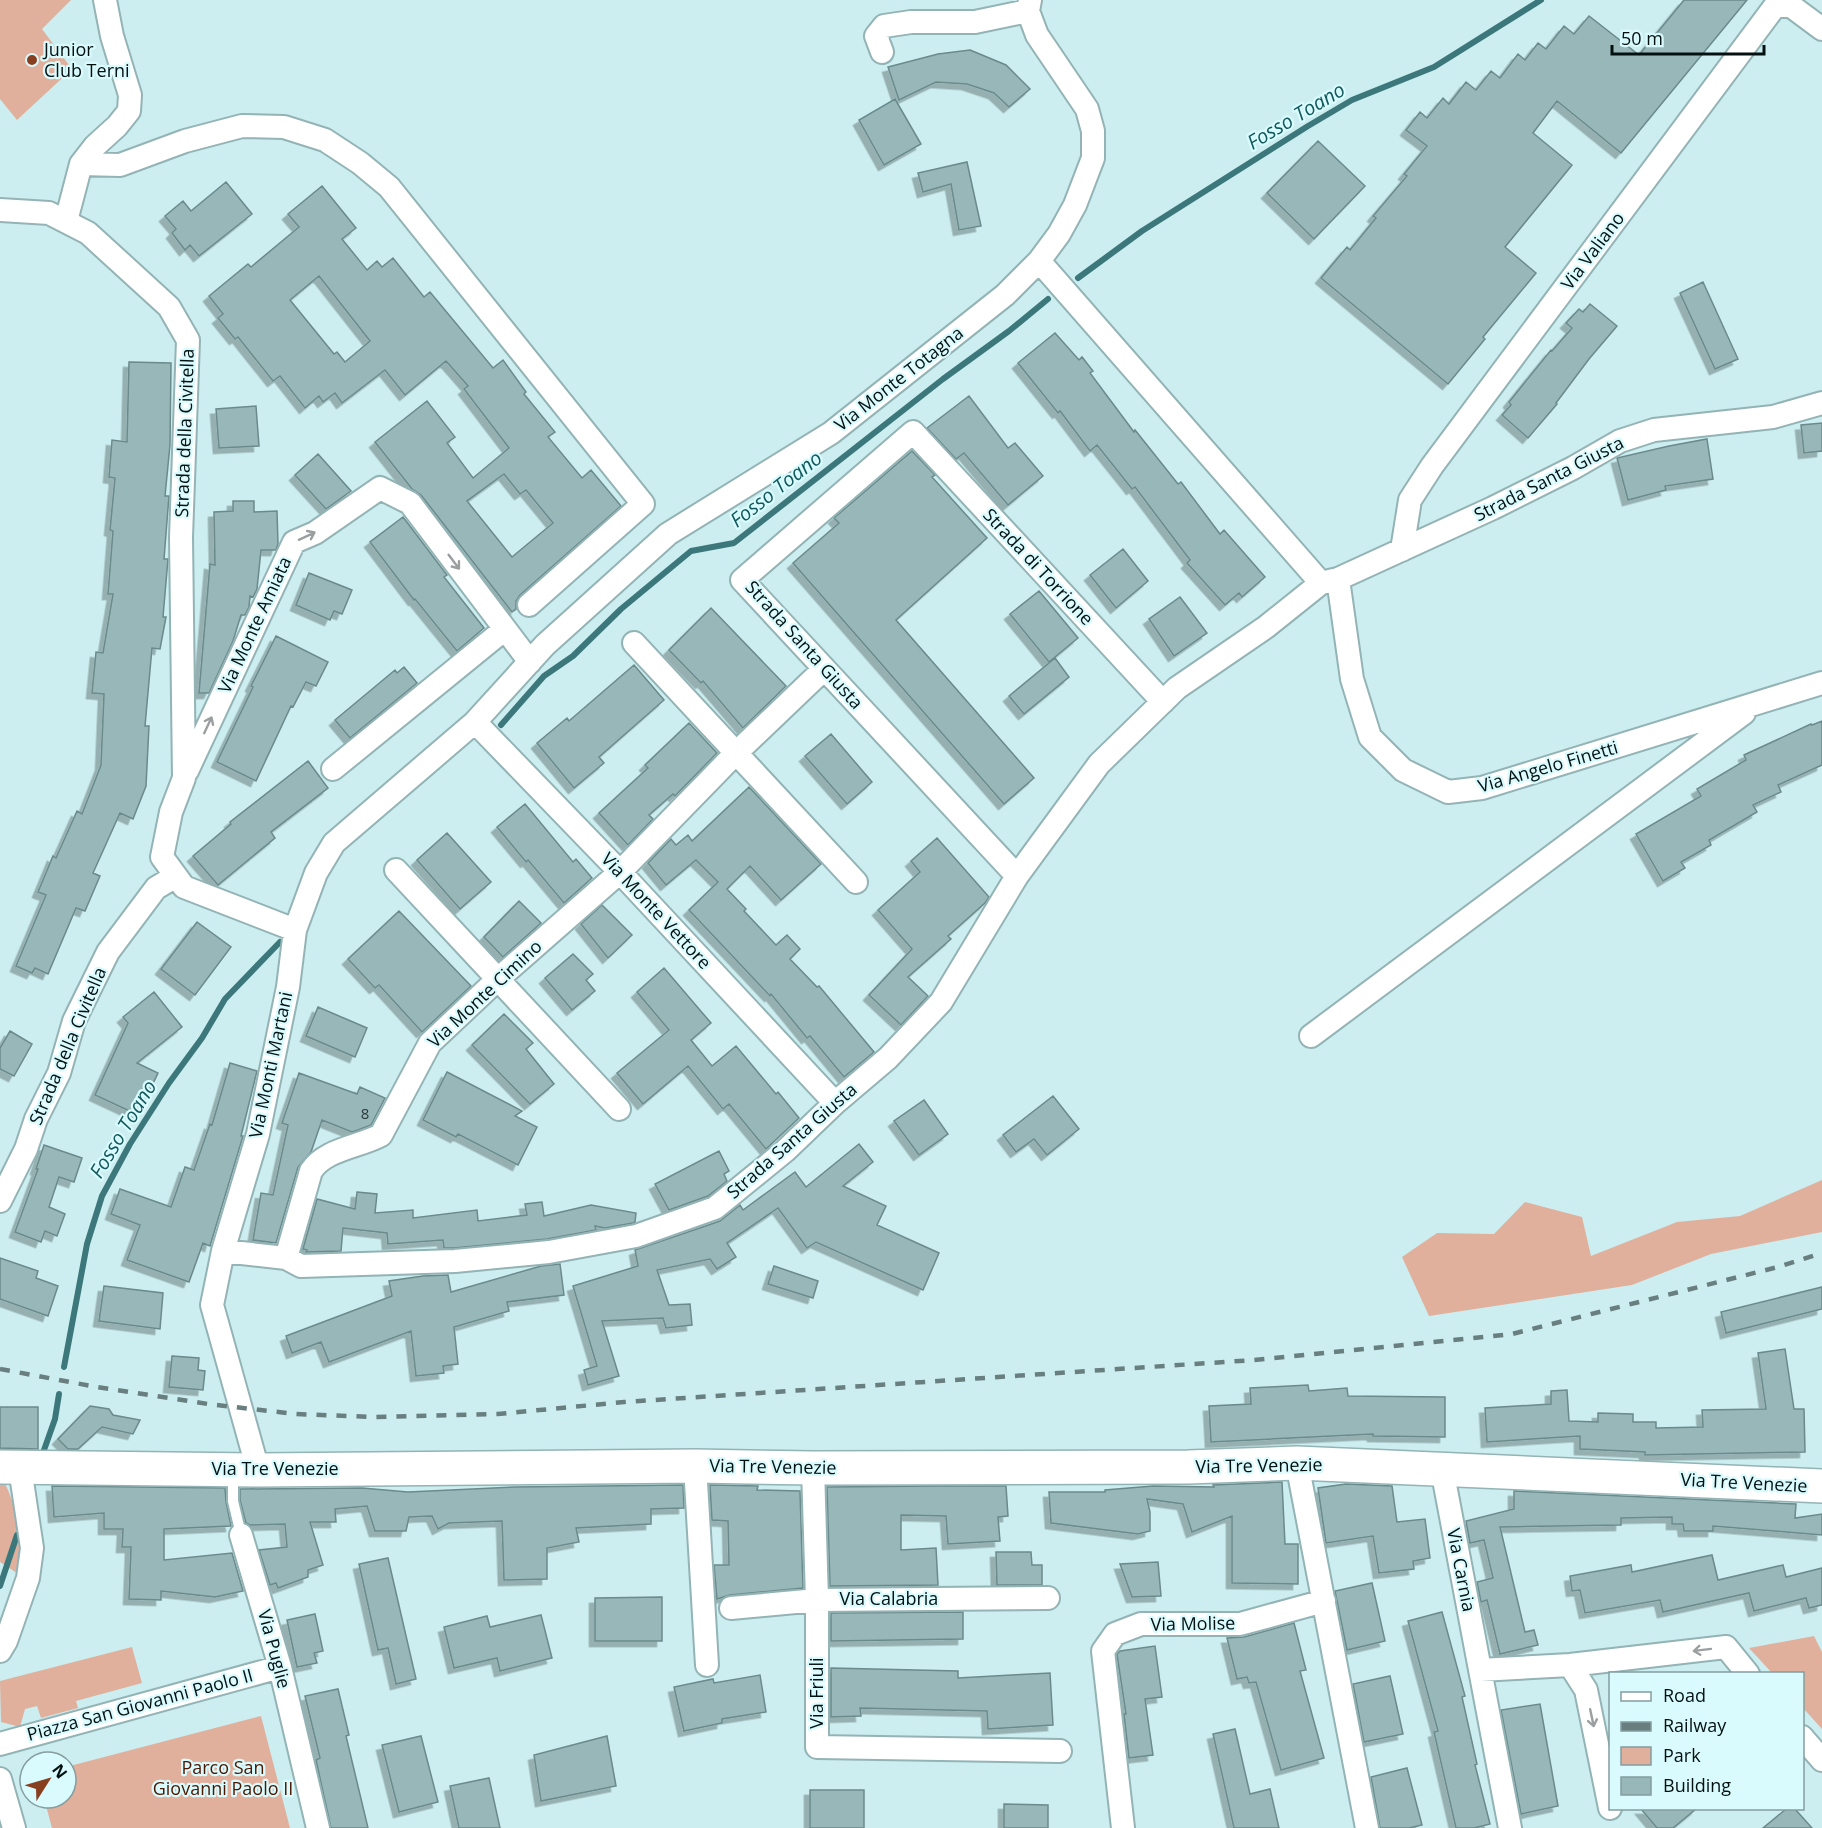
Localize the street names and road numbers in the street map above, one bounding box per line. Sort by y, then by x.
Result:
street label: Via Valiano [1555,207,1629,294]
street label: Via Monte Totagna [829,320,968,436]
street label: Strada della Civitella [169,348,199,518]
street label: Strada Santa Giusta [1470,430,1628,526]
street label: Strada di Torrione [978,503,1099,630]
street label: Via Monte Amiata [212,552,296,697]
street label: Strada Santa Giusta [741,575,869,714]
street label: Via Angelo Finetti [1475,735,1621,798]
street label: Via Monte Vettore [596,847,717,974]
street label: Via Monte Cimino [422,934,547,1053]
street label: Strada della Civitella [23,963,111,1128]
street label: Via Monti Martani [243,989,297,1140]
street label: Strada Santa Giusta [721,1077,861,1203]
street label: Via Tre Venezie [1195,1452,1323,1478]
street label: Via Tre Venezie [709,1453,837,1479]
street label: Via Tre Venezie [211,1456,339,1480]
street label: Via Tre Venezie [1680,1467,1808,1497]
street label: Via Carnia [1442,1526,1482,1613]
street label: Via Calabria [840,1586,938,1610]
street label: Via Puglie [253,1607,297,1691]
street label: Via Molise [1150,1610,1236,1636]
street label: Via Friuli [804,1657,828,1729]
street label: Piazza San Giovanni Paolo II [24,1662,255,1746]

